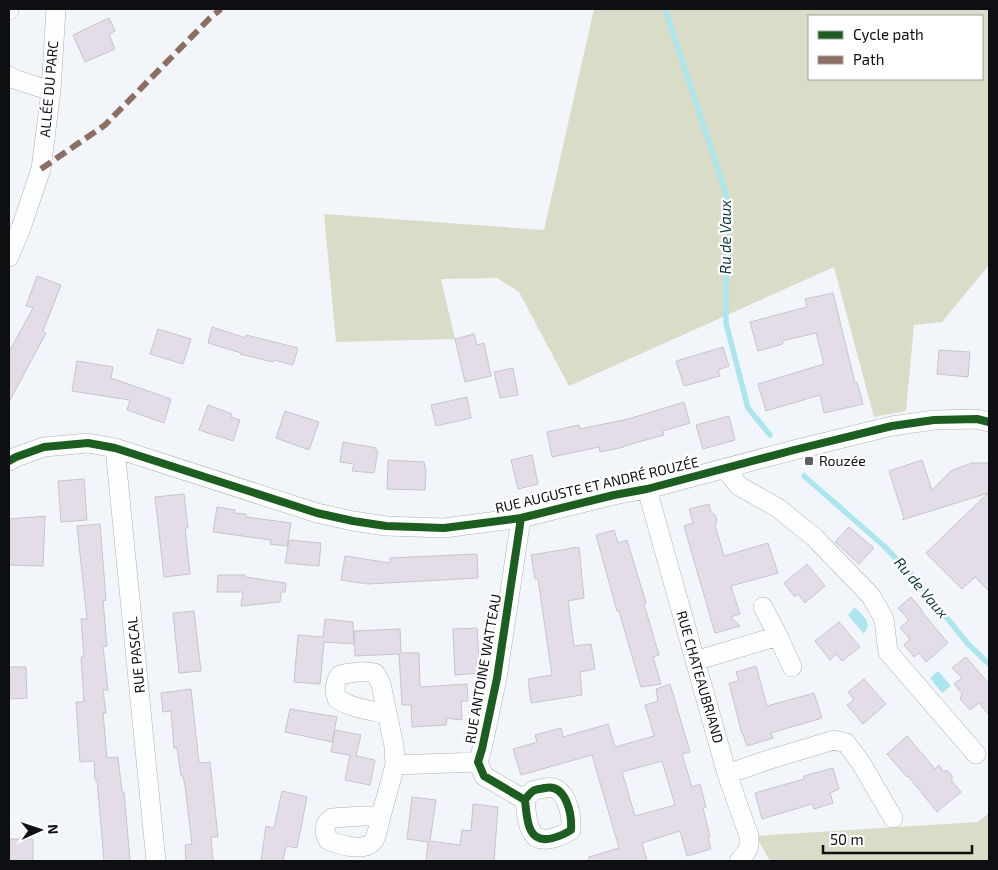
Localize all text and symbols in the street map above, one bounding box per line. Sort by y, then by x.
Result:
legend [808,15,983,80]
text: Cycle path [853,25,924,43]
street label: ALLÉE DU PARC [36,40,61,138]
text: Path [853,50,884,68]
water label: Ru de Vaux [716,200,734,274]
place label: Rouzée [819,452,866,469]
street label: RUE AUGUSTE ET ANDRÉ ROUZÉE [493,453,701,516]
marker: Rouzée [803,455,815,467]
water label: Ru de Vaux [891,553,953,622]
street label: RUE ANTOINE WATTEAU [461,593,504,745]
street label: RUE CHATEAUBRIAND [673,609,728,745]
street label: RUE PASCAL [123,616,148,694]
north arrow [15,805,65,855]
scale bar [823,822,972,854]
text: N [45,824,62,835]
text: 50 m [830,830,864,848]

